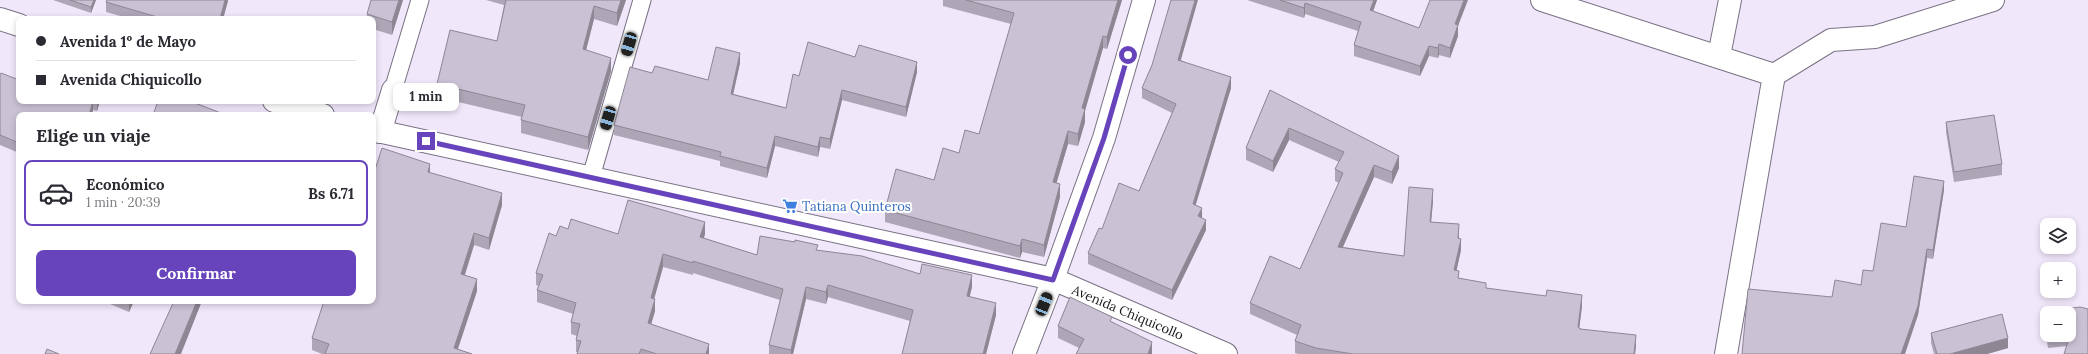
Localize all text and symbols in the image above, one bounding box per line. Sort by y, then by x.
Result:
car [620,31,638,57]
text: Avenida 1º de Mayo [60,32,196,51]
route start [1119,46,1137,64]
text: Avenida Chiquicollo [60,70,202,89]
callout: 1 min [393,83,459,111]
text: 1 min [409,88,443,105]
car [599,105,617,131]
text: Elige un viaje [36,124,151,147]
route end [417,132,435,150]
icon: car [38,175,74,211]
text: Económico [86,175,165,194]
text: Bs 6.71 [308,184,354,203]
text: 1 min · 20:39 [86,194,160,211]
supermarket icon: Tatiana Quinteros [781,197,799,215]
place label: Tatiana Quinteros [802,198,911,215]
map controls [2040,218,2076,342]
button: layers [2040,218,2076,254]
button: Confirmar [36,250,356,296]
button: + [2040,262,2076,298]
street label: Avenida Chiquicollo [1069,281,1186,344]
car [1034,291,1054,317]
button: − [2040,306,2076,342]

